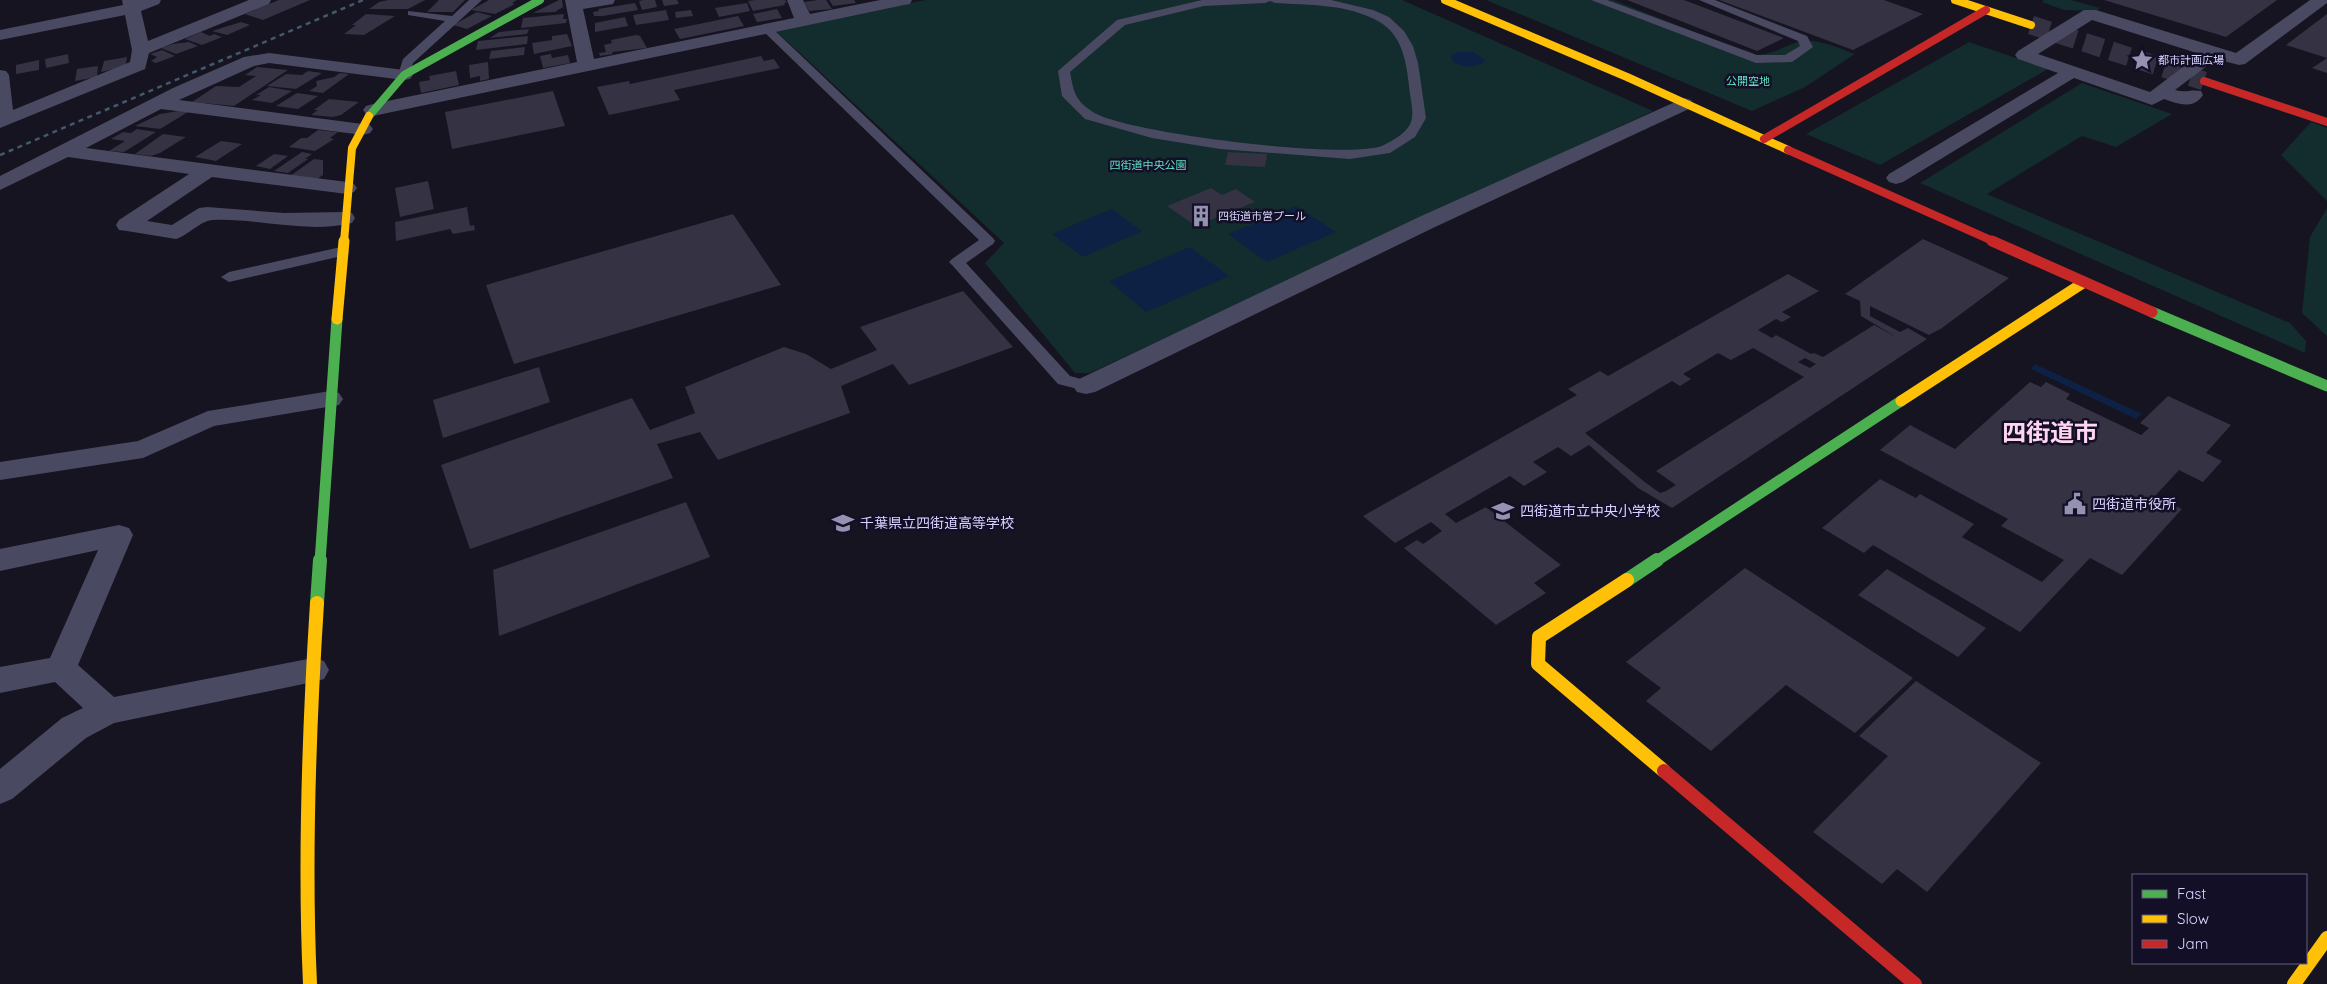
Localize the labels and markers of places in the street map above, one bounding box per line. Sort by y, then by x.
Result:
place icon: 都市計画広場 [2129,47,2155,73]
place label: 都市計画広場 [2158,53,2224,67]
building icon: 四街道市営プール [1188,203,1214,229]
place label: 四街道市営プール [1218,209,1306,223]
public building icon: 四街道市役所 [2062,491,2088,517]
place label: 四街道市役所 [2092,495,2176,513]
school or university icon: 四街道市立中央小学校 [1490,498,1516,524]
place label: 四街道市立中央小学校 [1520,502,1660,520]
school or university icon: 千葉県立四街道高等学校 [830,510,856,536]
place label: 千葉県立四街道高等学校 [860,514,1014,532]

